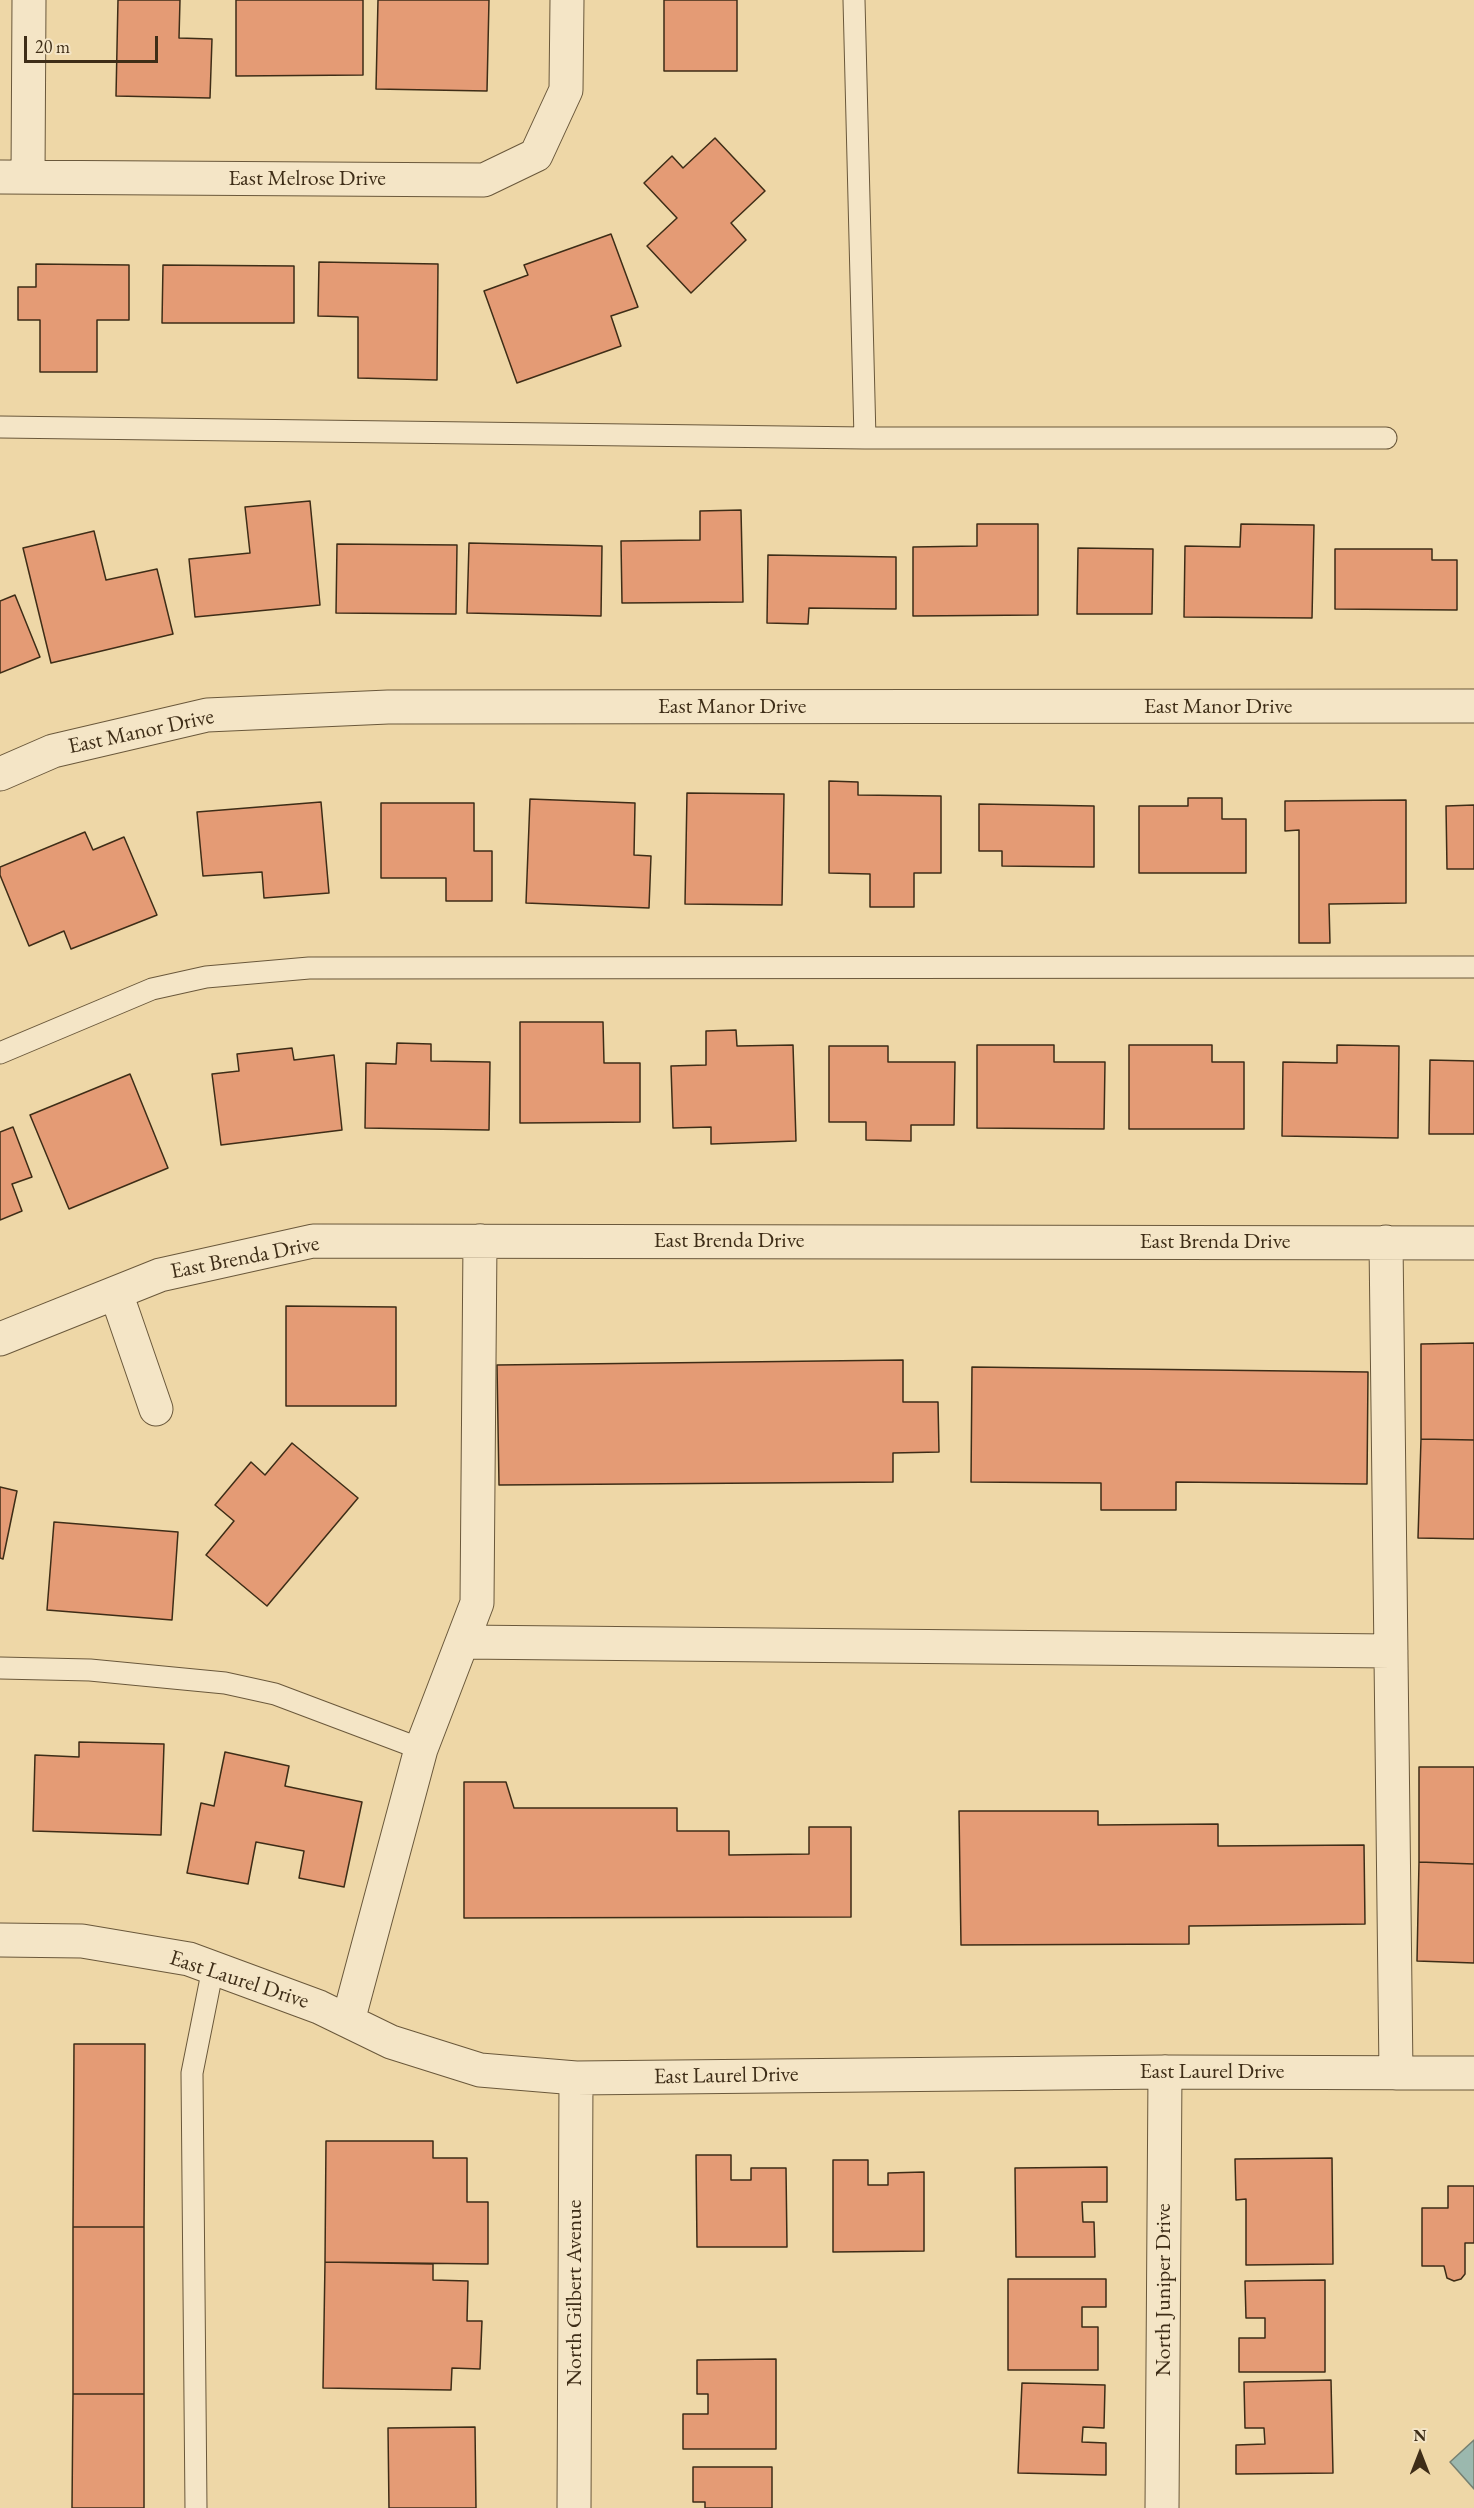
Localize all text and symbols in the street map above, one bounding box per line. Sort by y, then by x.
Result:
scale bar [27,24,160,62]
text: 20 m [35,35,70,58]
street label: East Melrose Drive [228,166,386,192]
street label: East Manor Drive [658,694,806,720]
street label: East Manor Drive [1144,694,1292,720]
street label: East Manor Drive [66,704,216,760]
street label: East Brenda Drive [654,1228,804,1254]
street label: East Brenda Drive [1140,1229,1290,1255]
street label: East Brenda Drive [168,1231,322,1285]
street label: East Laurel Drive [166,1945,312,2015]
street label: East Laurel Drive [1140,2059,1284,2085]
street label: East Laurel Drive [653,2062,799,2090]
street label: North Gilbert Avenue [562,2200,588,2386]
street label: North Juniper Drive [1151,2203,1177,2377]
north arrow [1390,2424,1450,2484]
text: N [1414,2425,1426,2446]

